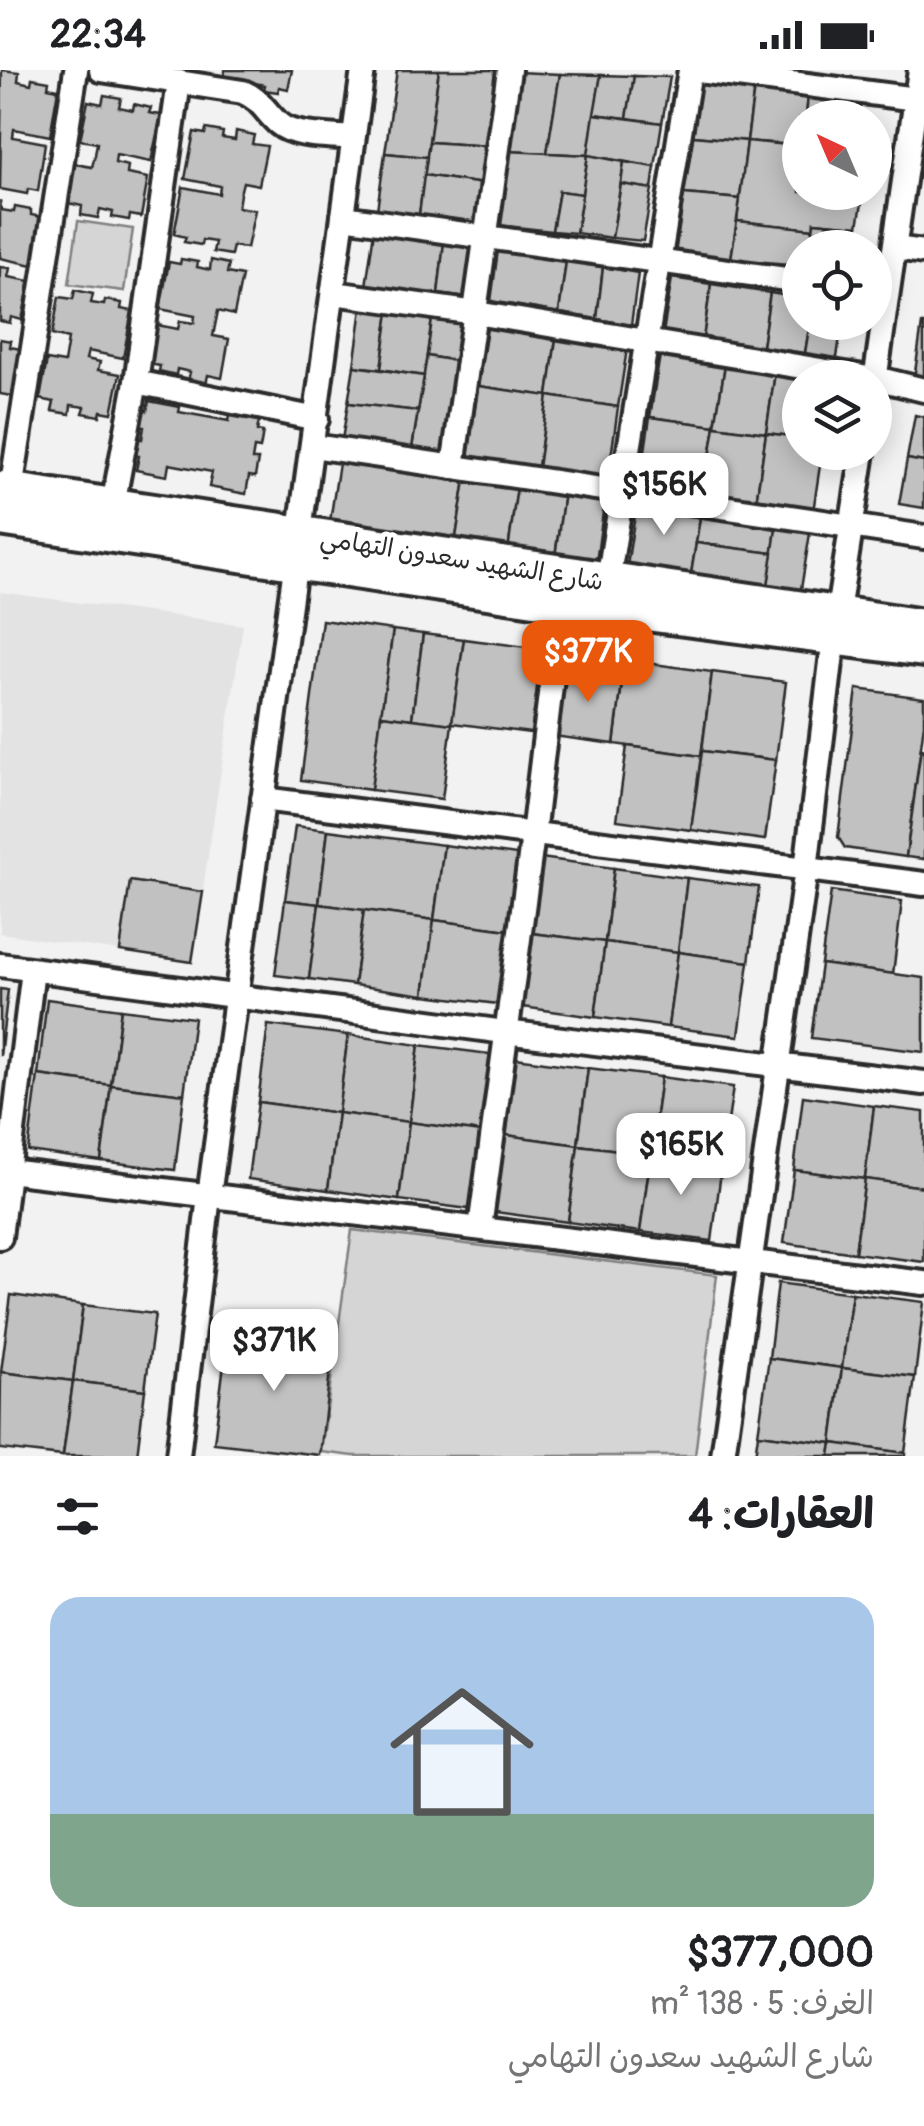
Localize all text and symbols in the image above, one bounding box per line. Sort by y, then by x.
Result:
text: 22:34 [50,11,146,59]
north arrow [782,100,892,210]
map controls [782,100,892,470]
button: locate [782,230,892,340]
button: layers [782,360,892,470]
pin: $156K [594,453,734,538]
text: $156K [621,465,707,505]
street label: شارع الشهيد سعدون التهامي [317,523,605,603]
pin: $377K [518,620,658,705]
text: $377K [544,632,632,672]
pin: $165K [611,1113,751,1198]
text: $165K [638,1125,724,1165]
pin: $371K [204,1309,344,1394]
text: $371K [232,1321,316,1361]
icon: filters [50,1489,105,1544]
text: العقارات: 4 [689,1489,874,1541]
icon: home [372,1662,552,1842]
text: $377,000 [687,1927,874,1979]
text: الغرف: 5 · 138 m² [650,1984,874,2024]
text: شارع الشهيد سعدون التهامي [508,2037,874,2077]

